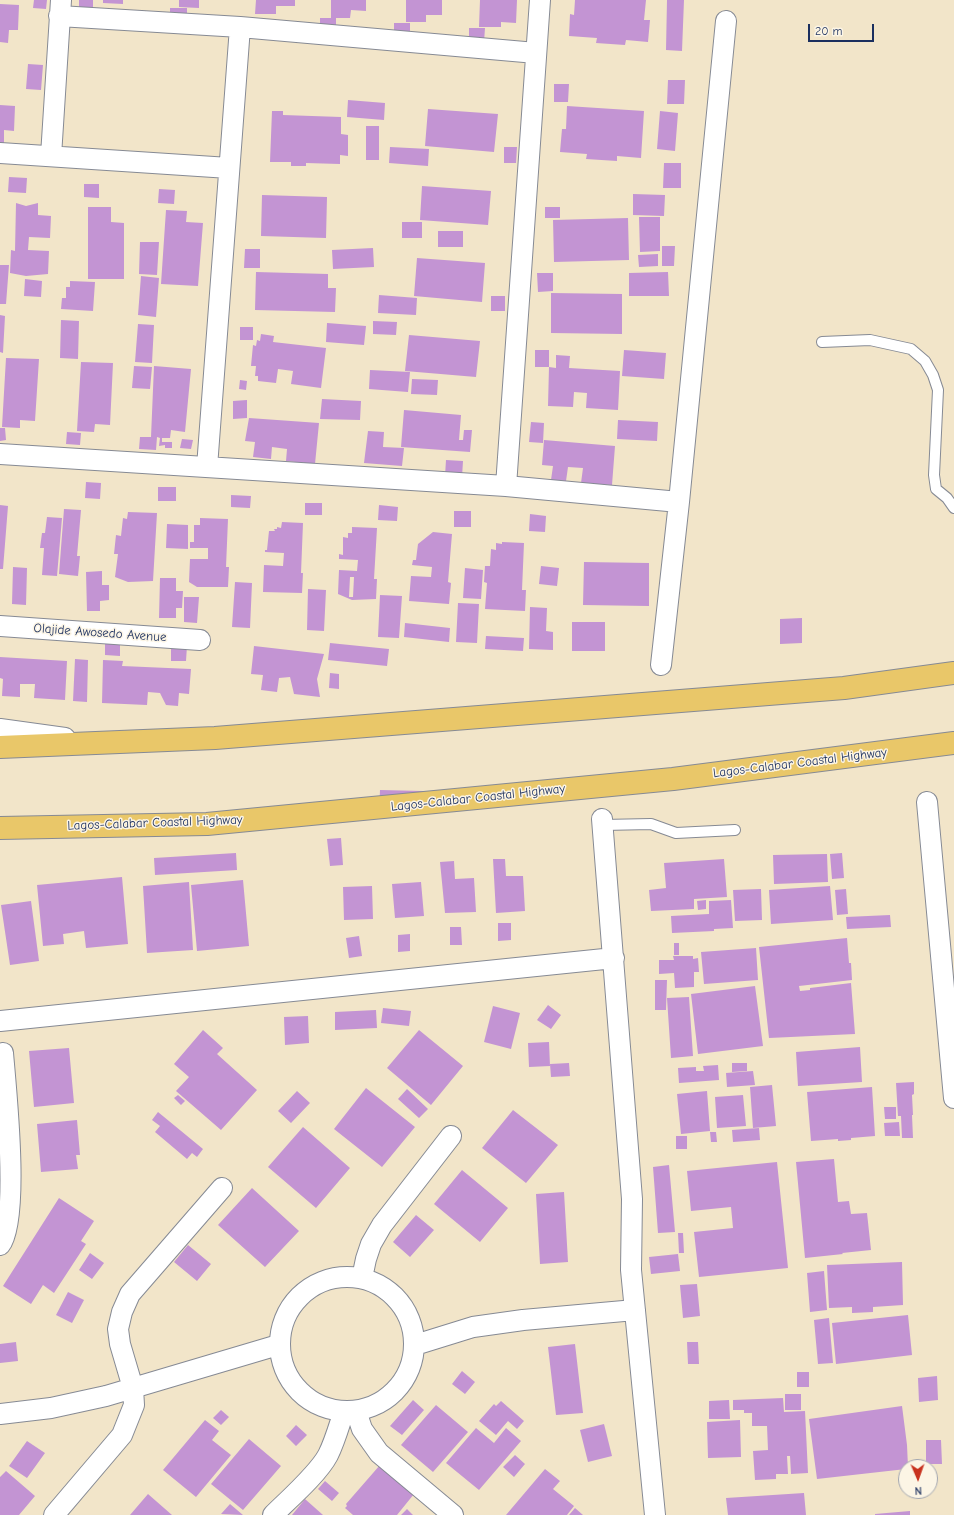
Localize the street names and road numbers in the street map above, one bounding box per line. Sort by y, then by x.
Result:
street label: Olajide Awosedo Avenue [33,621,167,645]
street label: Lagos-Calabar Coastal Highway [712,745,888,781]
street label: Lagos-Calabar Coastal Highway [390,781,566,815]
street label: Lagos-Calabar Coastal Highway [67,812,243,834]

